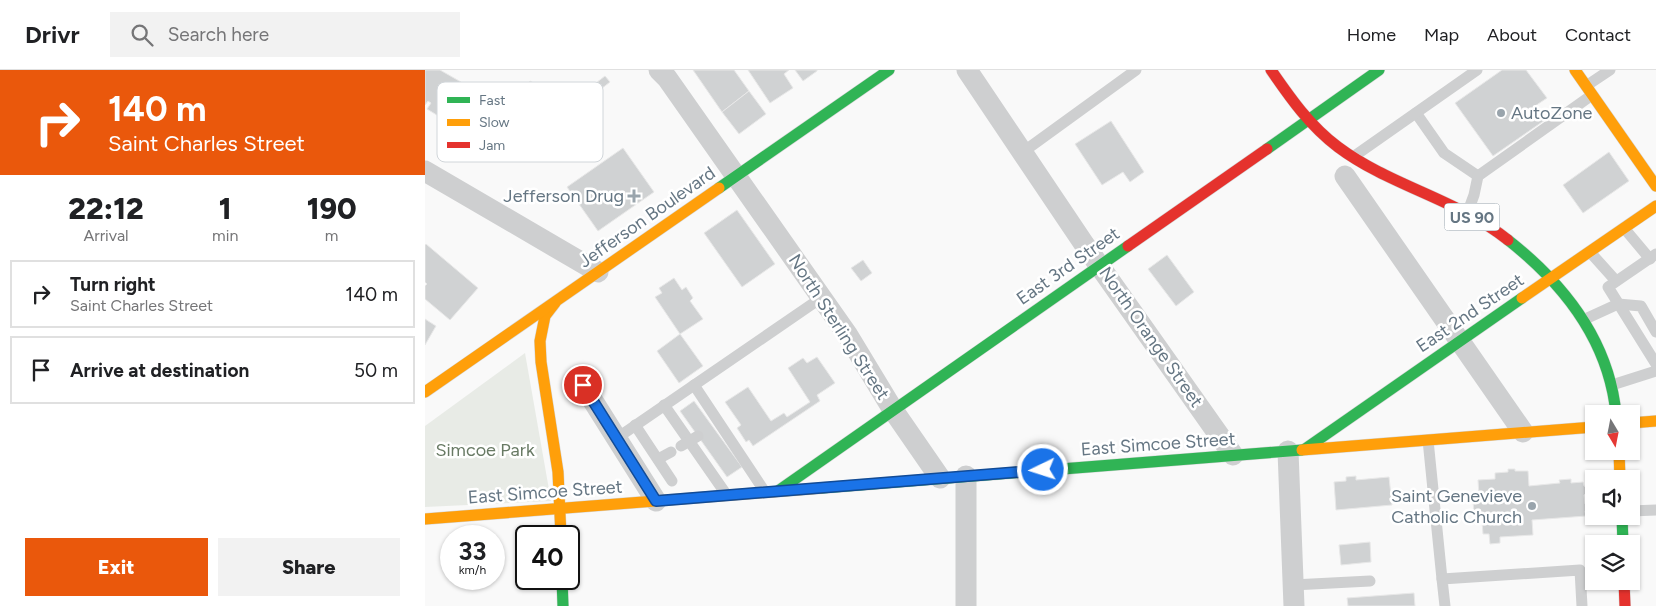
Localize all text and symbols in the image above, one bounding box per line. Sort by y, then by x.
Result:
search box [110,12,460,57]
text: Drivr [25,20,80,49]
icon: search [128,21,156,49]
text: Search here [168,23,269,46]
text: Home [1347,24,1396,46]
text: Map [1424,24,1459,46]
text: About [1487,24,1537,46]
text: Contact [1565,24,1631,46]
legend [437,82,603,162]
text: 140 m [108,88,206,130]
icon: right [25,90,90,155]
text: Fast [479,92,505,109]
place label: AutoZone [1511,102,1592,124]
marker: AutoZone [1495,107,1507,119]
text: Slow [479,114,510,131]
text: Saint Charles Street [108,130,305,157]
text: Jam [479,137,505,154]
street label: Jefferson Boulevard [575,162,719,272]
place label: Jefferson Drug [503,185,624,207]
text: 22:12 [68,190,144,227]
text: 1 [219,190,232,227]
text: 190 [307,190,357,227]
marker: Jefferson Drug [628,190,640,202]
road number: US 90 [1445,204,1499,230]
street label: East 3rd Street [1012,222,1124,310]
text: Arrival [83,226,129,245]
text: min [212,226,238,245]
text: m [325,226,338,245]
street label: North Sterling Street [784,250,894,404]
street label: North Orange Street [1094,263,1208,412]
street label: East 2nd Street [1412,269,1528,357]
text: Turn right [70,273,156,296]
icon: right [27,280,55,308]
text: 140 m [345,283,398,306]
text: Saint Charles Street [70,296,213,315]
icon: arrive [27,356,55,384]
text: Arrive at destination [70,359,249,382]
text: 50 m [354,359,398,382]
pin [562,364,604,406]
icon: arrive [569,371,597,399]
north arrow [1585,405,1640,460]
map controls [1585,405,1640,590]
street label: East Simcoe Street [1080,428,1236,460]
park label: Simcoe Park [435,439,535,461]
position arrow [1016,443,1068,495]
button: sound [1585,470,1640,525]
street label: East Simcoe Street [467,476,623,508]
place label: Saint Genevieve Catholic Church [1391,485,1522,528]
marker: Saint Genevieve Catholic Church [1526,500,1538,512]
speed limit sign: 40 [515,525,580,590]
button: layers [1585,535,1640,590]
text: 33 [459,536,486,566]
button: Exit [25,538,208,596]
button: Share [218,538,400,596]
text: km/h [459,563,486,577]

